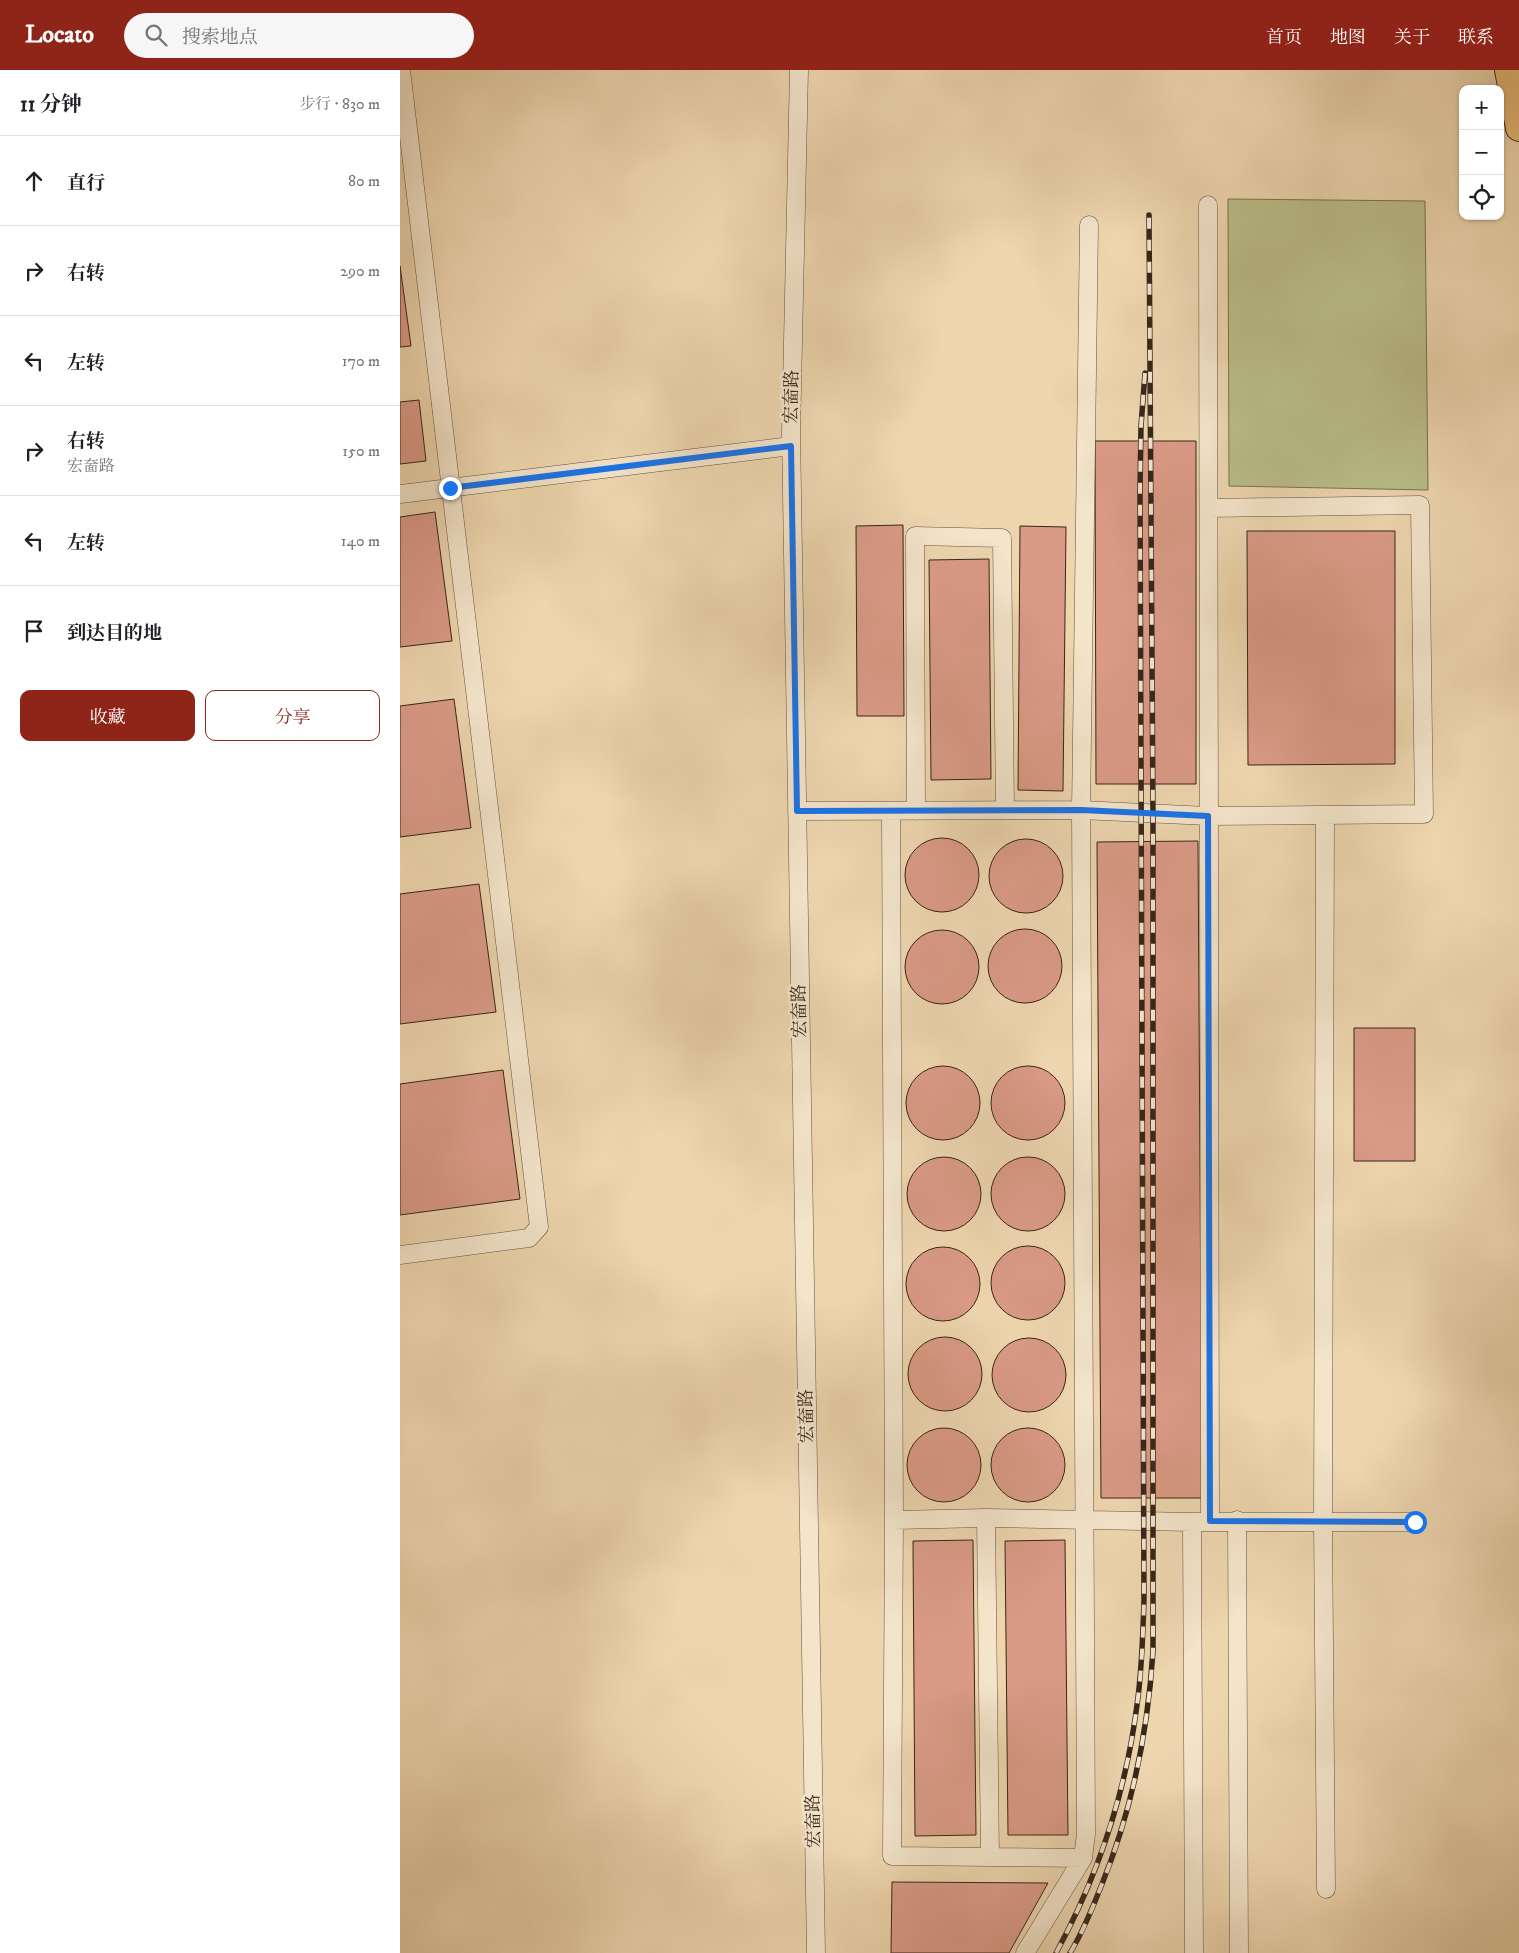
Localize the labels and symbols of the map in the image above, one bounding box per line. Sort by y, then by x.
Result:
street label: 宏奤路 [781,370,803,424]
route end [439,477,462,500]
street label: 宏奤路 [789,984,811,1038]
street label: 宏奤路 [796,1389,818,1443]
route start [1404,1511,1427,1534]
street label: 宏奤路 [803,1794,825,1848]

